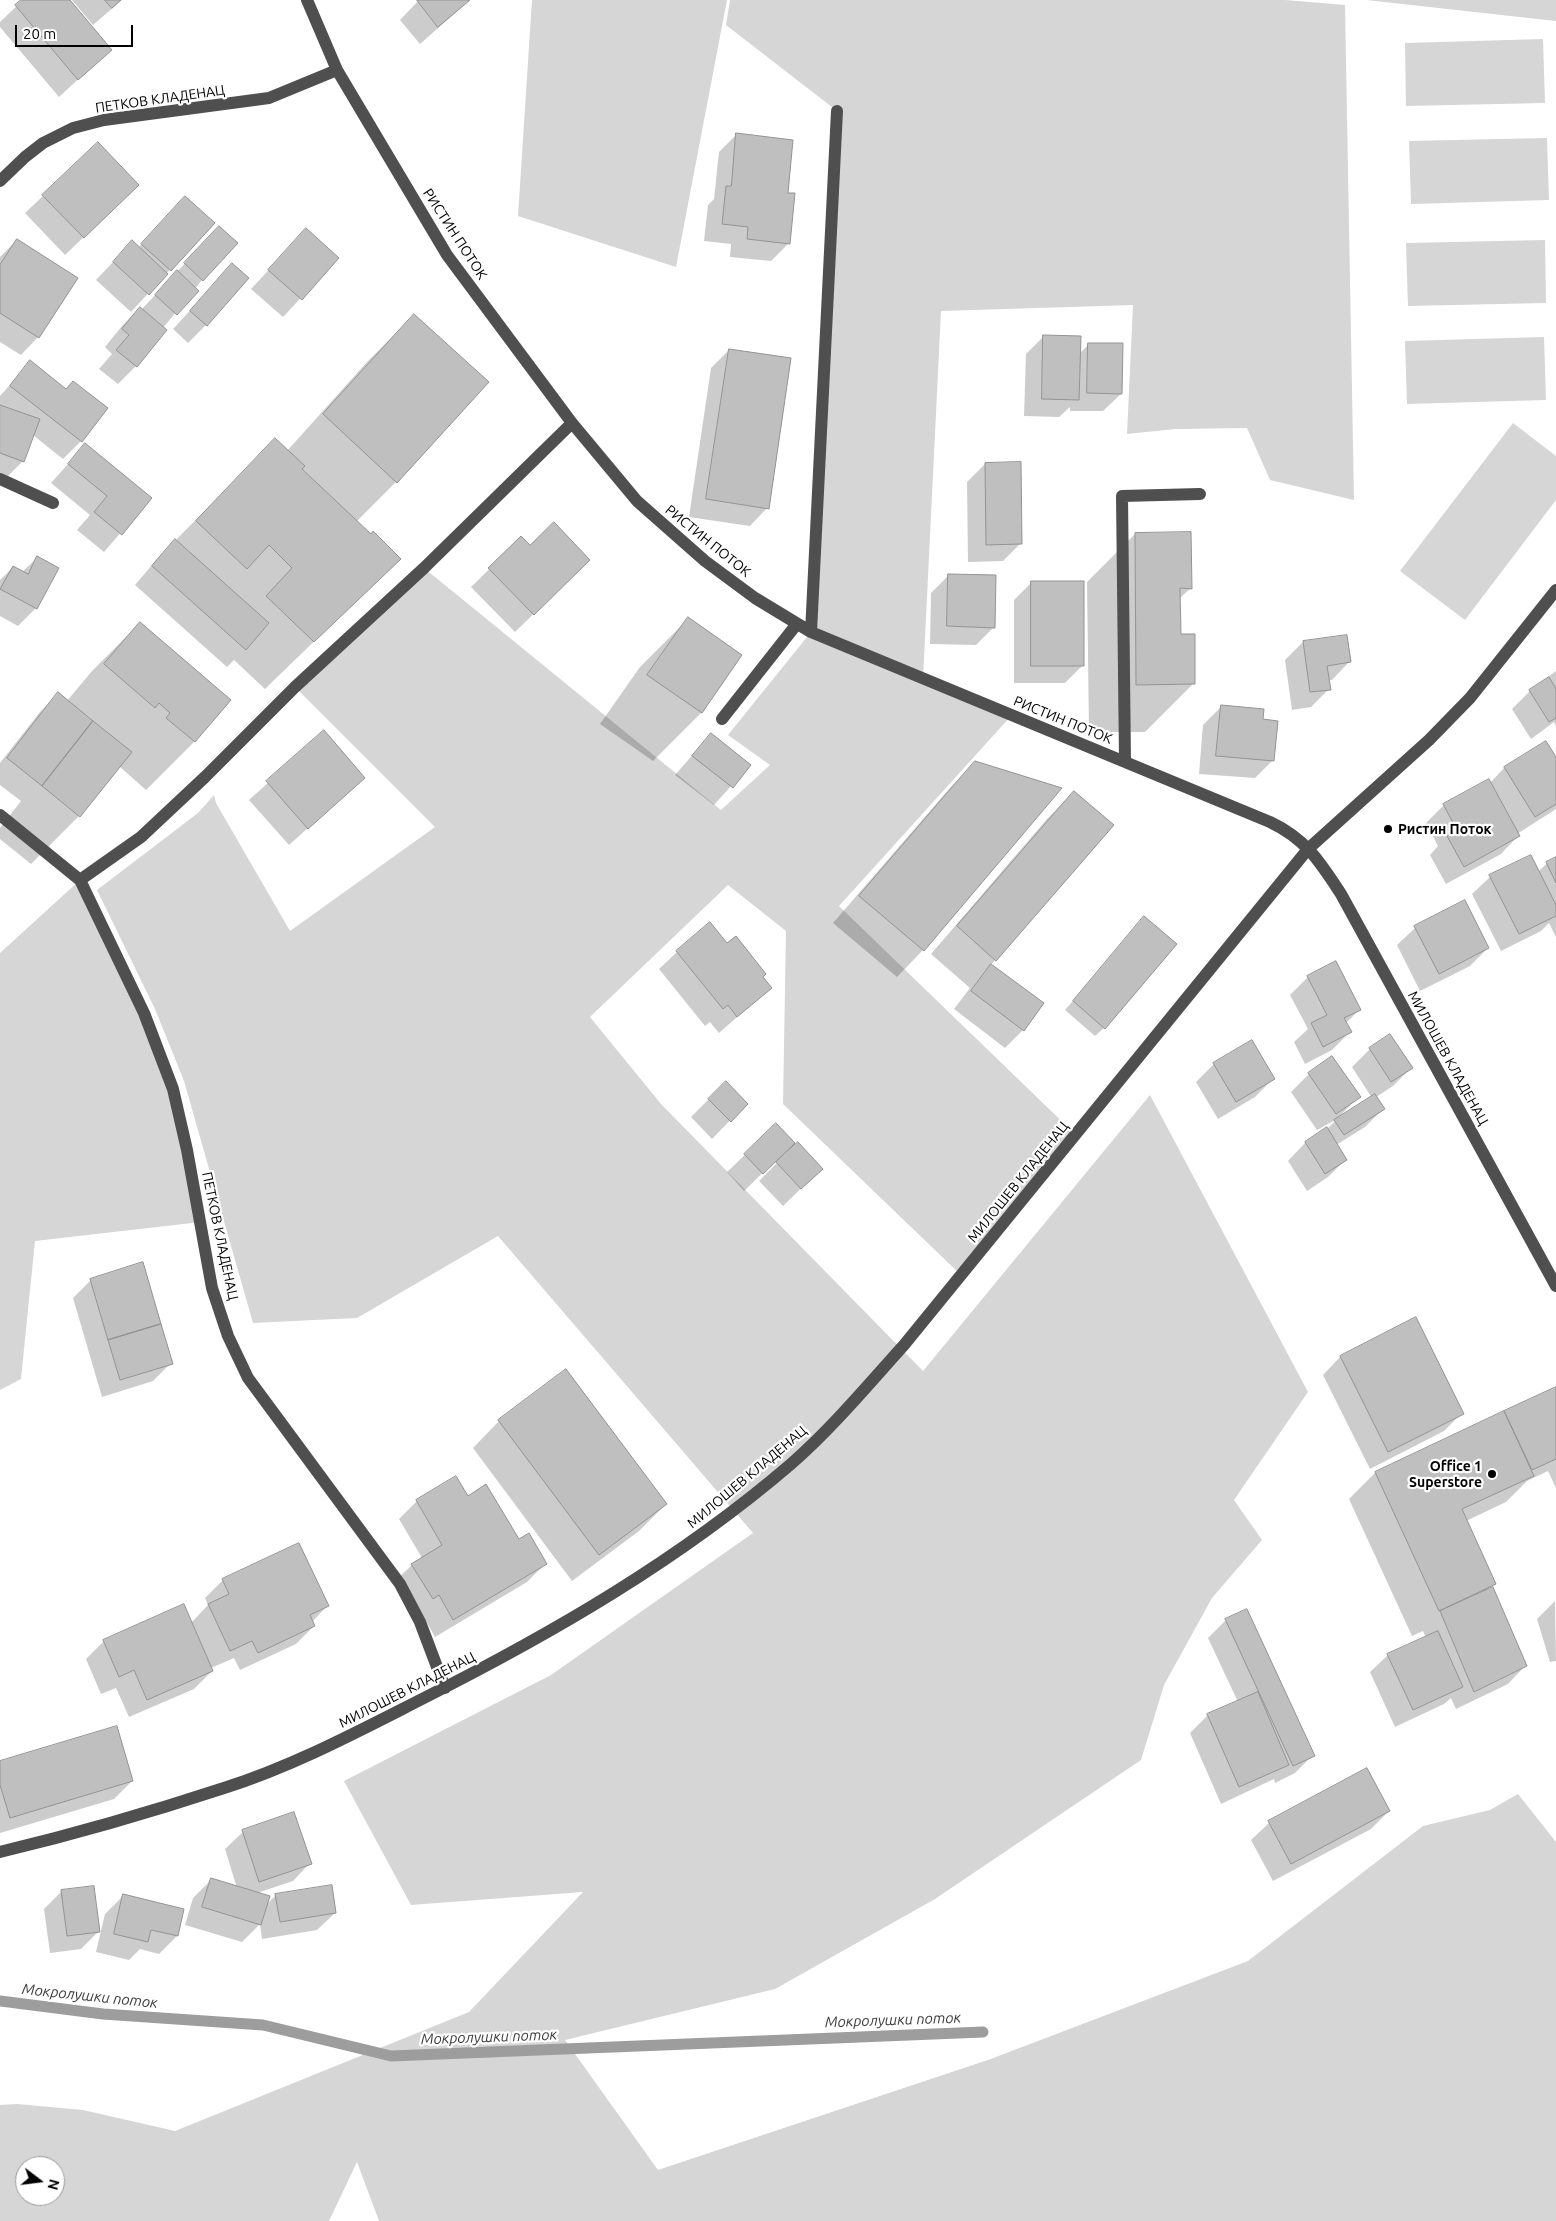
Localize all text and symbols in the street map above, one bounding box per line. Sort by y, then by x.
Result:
scale bar [18,15,135,47]
text: 20 m [23,25,56,42]
street label: ПЕТКОВ КЛАДЕНАЦ [94,82,226,116]
street label: РИСТИН ПОТОК [419,185,491,283]
street label: РИСТИН ПОТОК [662,501,754,581]
street label: РИСТИН ПОТОК [1011,693,1115,747]
place label: Ристин Поток [1398,821,1492,837]
marker: Ристин Поток [1382,823,1394,835]
street label: МИЛОШЕВ КЛАДЕНАЦ [1404,988,1492,1128]
street label: МИЛОШЕВ КЛАДЕНАЦ [964,1118,1072,1246]
street label: ПЕТКОВ КЛАДЕНАЦ [198,1170,242,1302]
street label: МИЛОШЕВ КЛАДЕНАЦ [684,1422,810,1532]
place label: Office 1 Superstore [1409,1458,1482,1490]
marker: Office 1 Superstore [1486,1468,1498,1480]
street label: МИЛОШЕВ КЛАДЕНАЦ [336,1648,478,1732]
water label: Мокролушки поток [21,1980,159,2012]
water label: Мокролушки поток [824,2009,962,2031]
water label: Мокролушки поток [420,2026,558,2048]
north arrow [15,2156,65,2206]
text: N [44,2177,63,2192]

